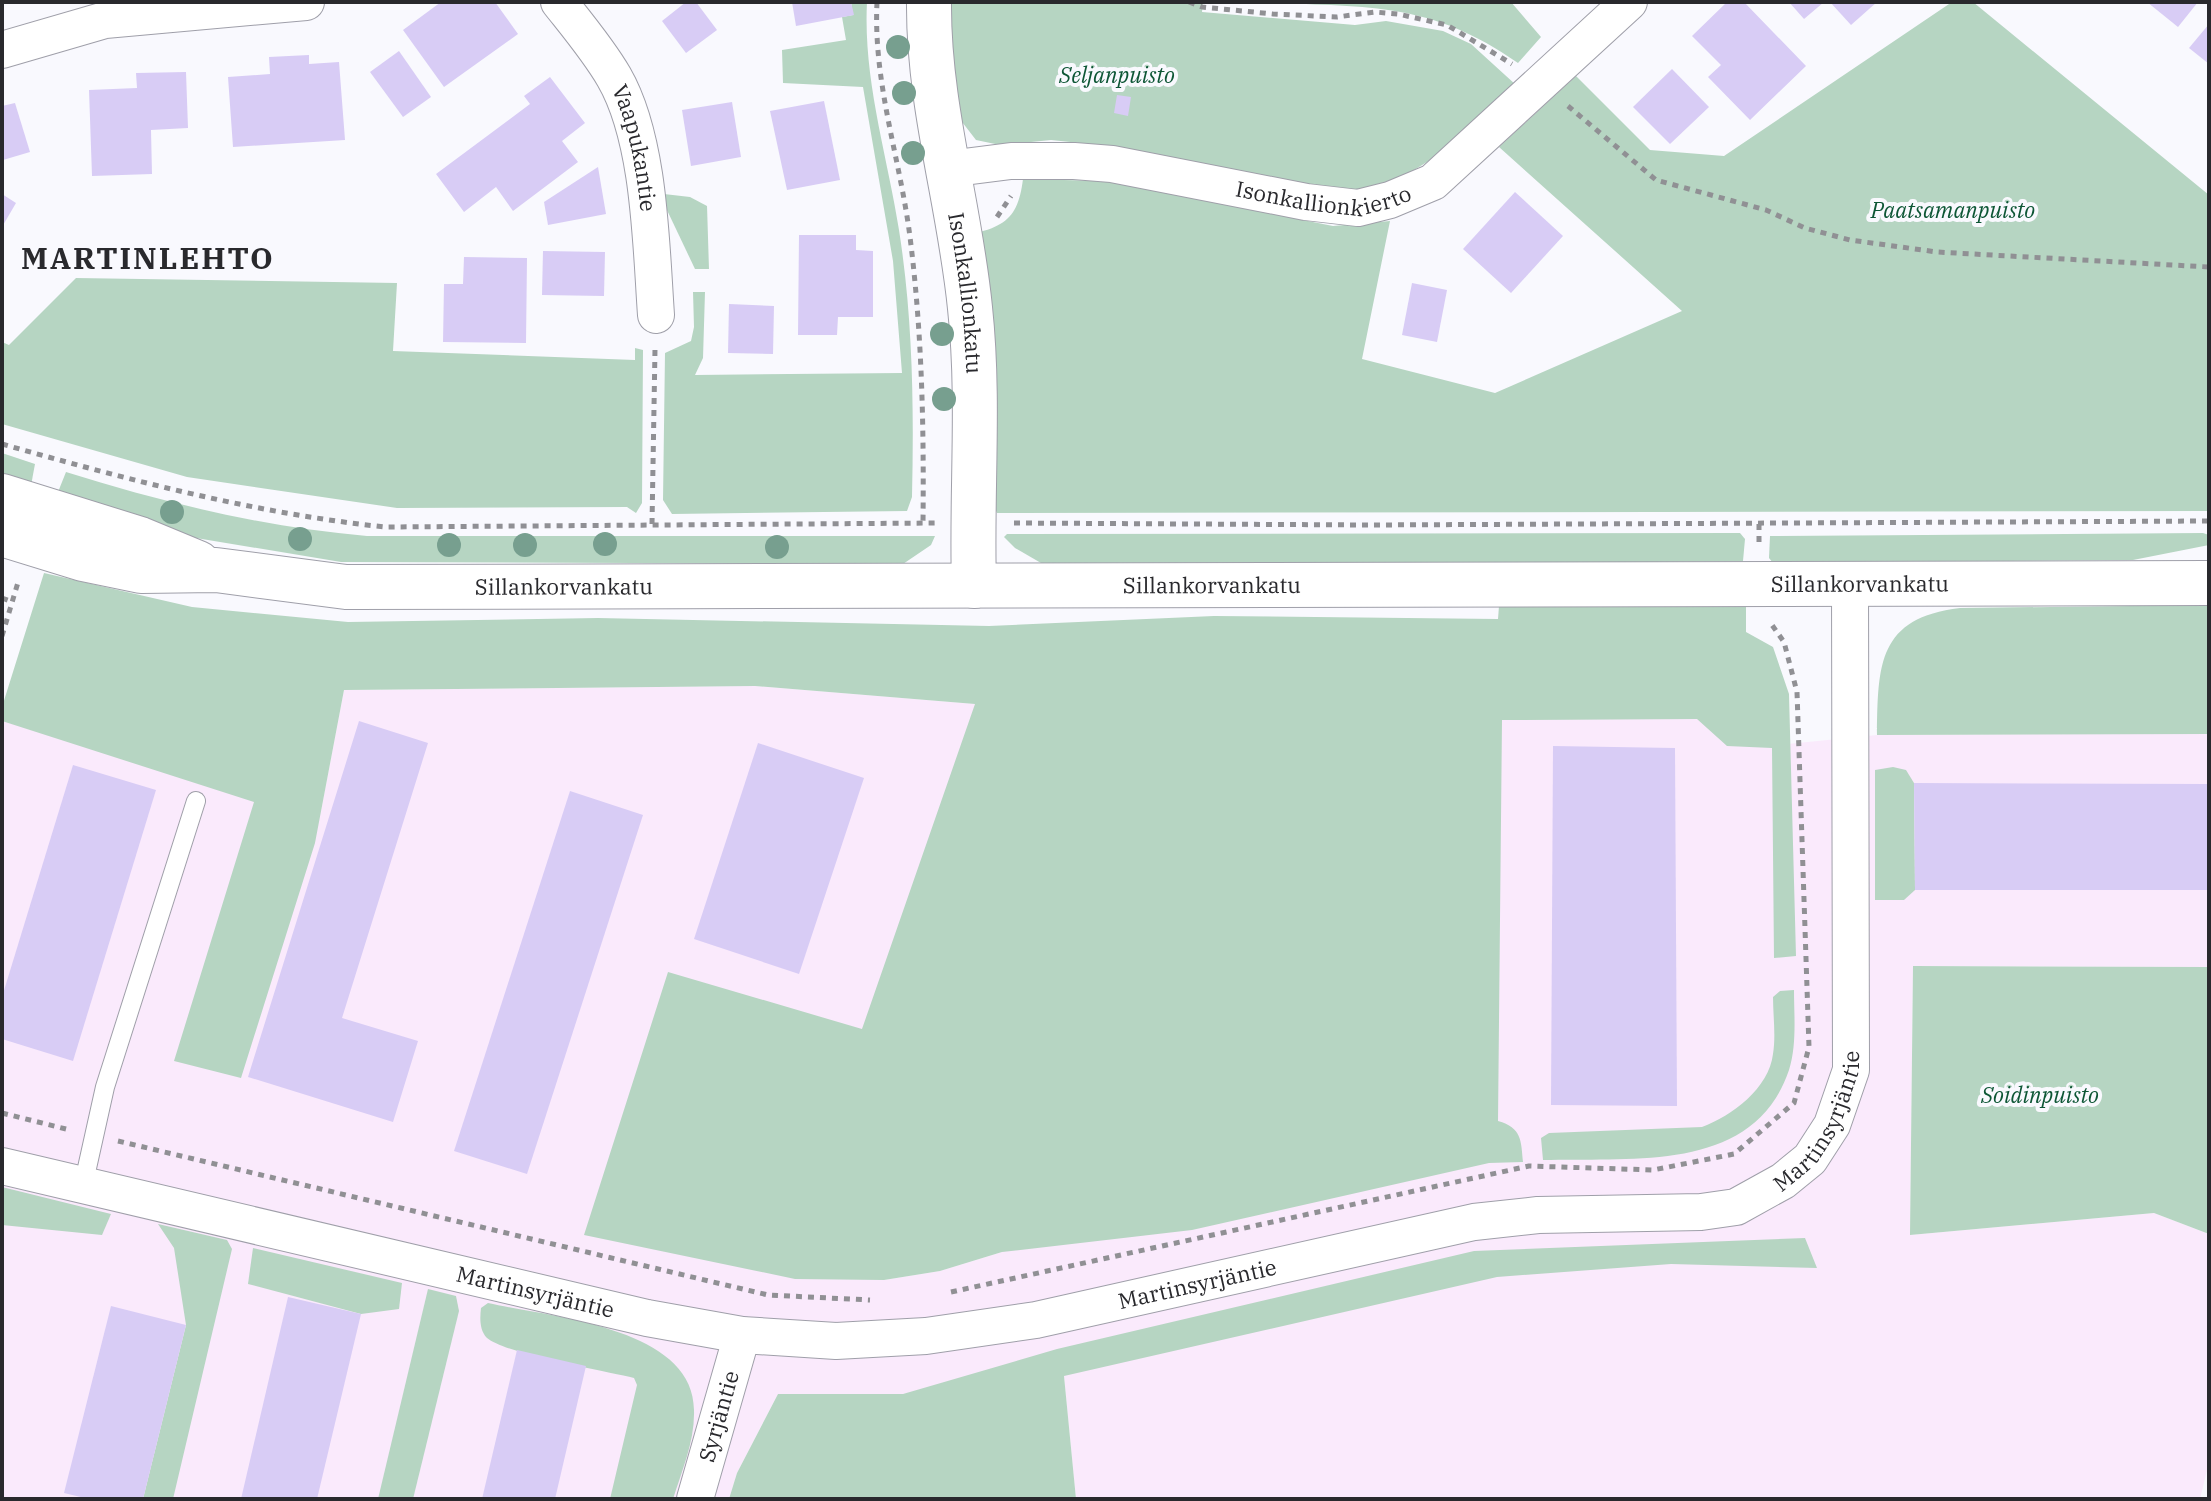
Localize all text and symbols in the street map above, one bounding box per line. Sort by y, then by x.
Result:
park label: Seljanpuisto [1058,60,1175,89]
street label: Vaapukantie [606,80,664,213]
street label: Isonkallionkierto [1233,174,1415,223]
park label: Paatsamanpuisto [1870,195,2035,224]
street label: Isonkallionkatu [942,210,989,374]
district label: MARTINLEHTO [21,238,275,277]
street label: Sillankorvankatu [1771,569,1949,598]
street label: Sillankorvankatu [1123,570,1301,599]
street label: Sillankorvankatu [475,571,653,601]
street label: Martinsyrjäntie [1767,1051,1865,1197]
park label: Soidinpuisto [1980,1080,2099,1109]
street label: Martinsyrjäntie [1115,1252,1279,1315]
street label: Martinsyrjäntie [454,1259,617,1324]
street label: Syrjäntie [691,1367,745,1465]

